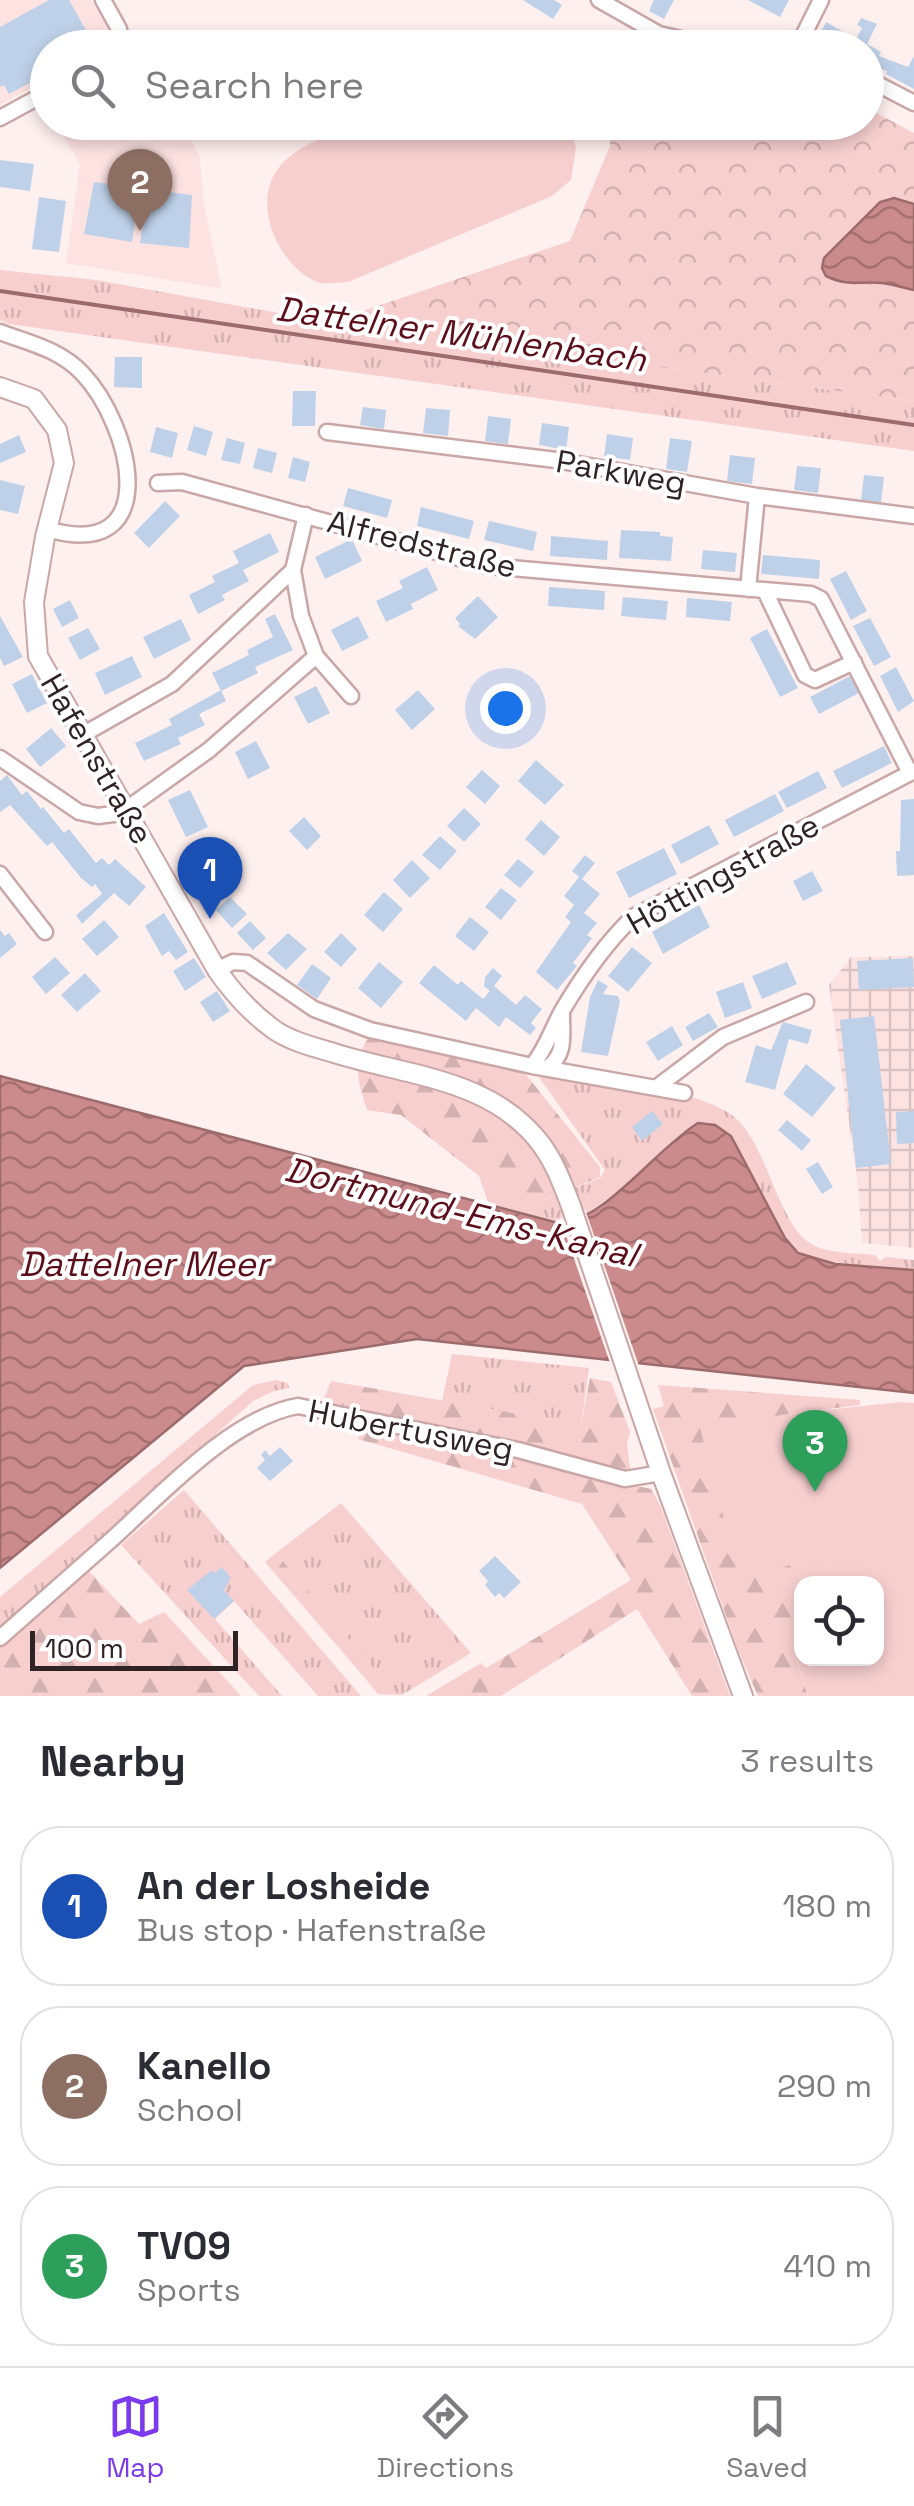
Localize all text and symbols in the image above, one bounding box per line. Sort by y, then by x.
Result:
search box [30,30,884,140]
icon: search [65,58,120,113]
text: Search here [145,61,364,109]
pin: 2 [108,148,172,231]
water label: Dattelner Mühlenbach [273,286,649,382]
street label: Parkweg [553,441,689,503]
street label: Alfredstraße [323,501,521,587]
street label: Hafenstraße [32,667,162,851]
your location [480,683,531,734]
street label: Höttingstraße [620,805,826,943]
pin: 1 [178,836,242,919]
water label: Dortmund-Ems-Kanal [280,1147,645,1278]
water label: Dattelner Meer [19,1242,272,1286]
street label: Hubertusweg [305,1391,517,1469]
pin: 3 [782,1410,848,1492]
map controls [794,1576,884,1666]
button: locate [794,1576,884,1666]
scale bar [30,1626,238,1670]
text: 100 m [45,1630,124,1666]
text: Nearby [40,1735,186,1788]
text: 3 results [740,1741,874,1781]
text: An der Losheide [137,1862,430,1910]
text: 1 [67,1886,82,1926]
text: 180 m [782,1886,872,1926]
text: Bus stop · Hafenstraße [137,1910,487,1950]
text: Kanello [137,2042,272,2090]
text: 2 [65,2066,84,2106]
text: 290 m [777,2066,872,2106]
text: School [137,2090,243,2130]
text: TV09 [137,2222,231,2270]
text: 3 [65,2246,84,2286]
text: 410 m [783,2246,872,2286]
text: Sports [137,2270,241,2310]
tab: Map [106,2389,164,2485]
tab: Directions [377,2389,514,2485]
tab: Saved [726,2389,808,2485]

